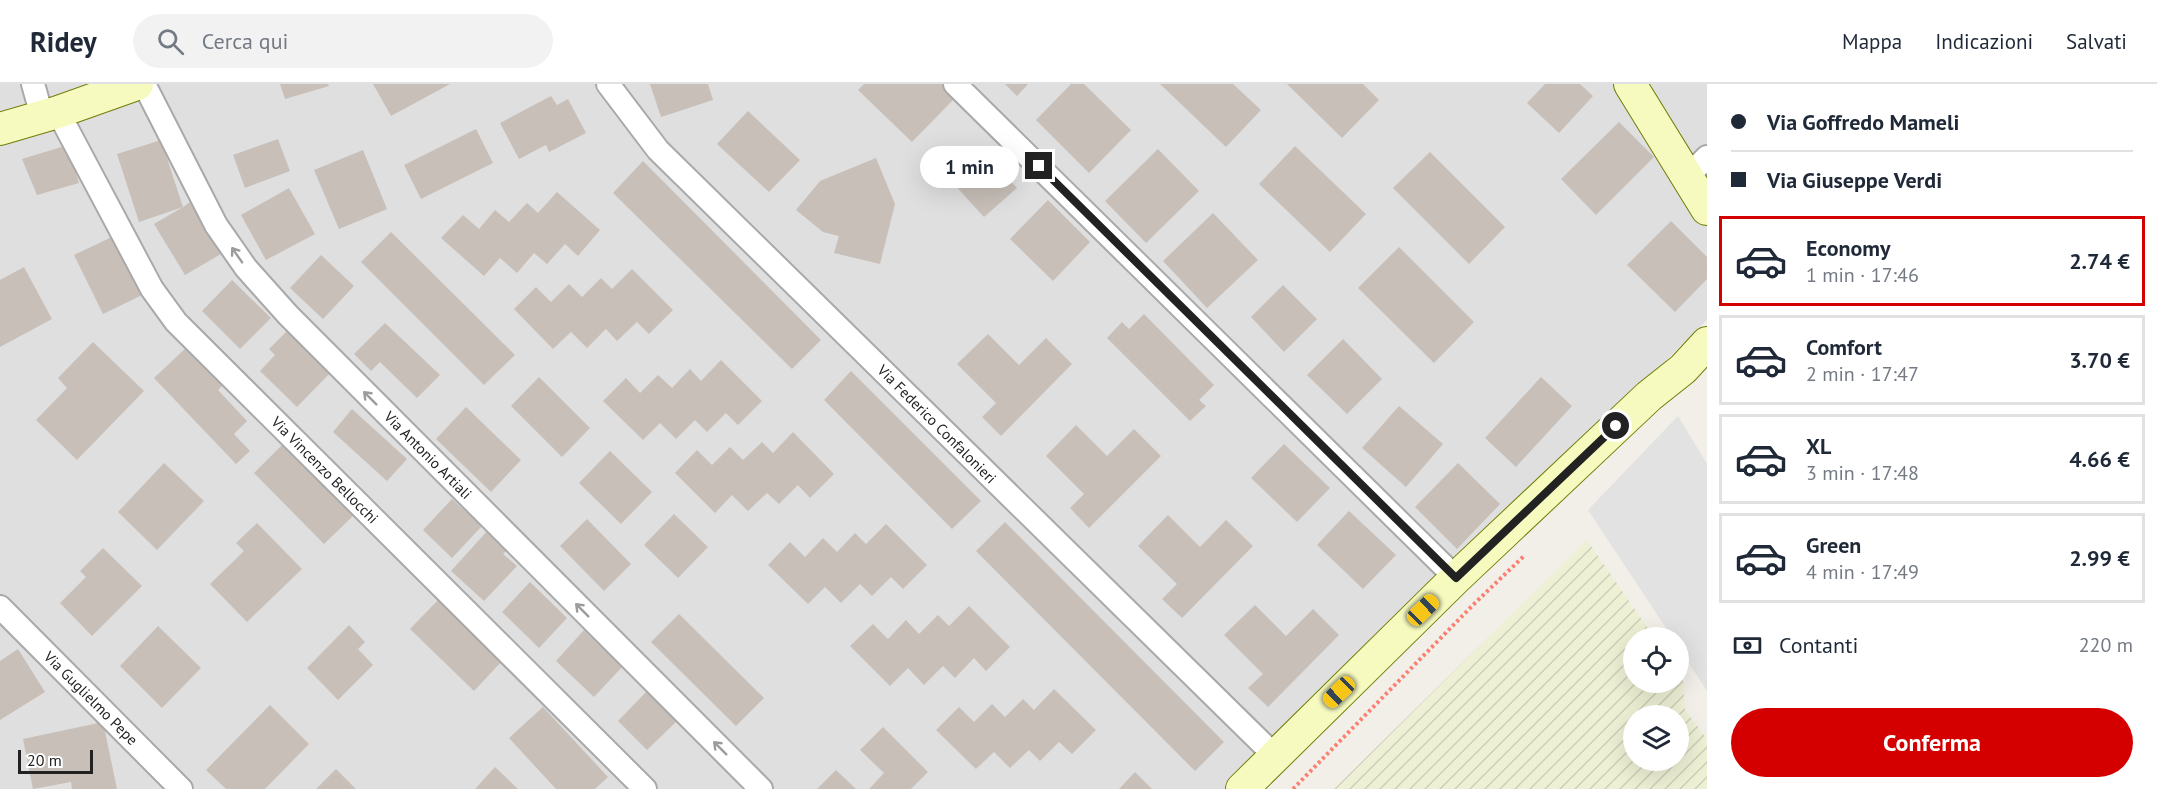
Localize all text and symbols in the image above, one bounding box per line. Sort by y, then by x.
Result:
search box [133,14,553,68]
text: Ridey [30,23,97,60]
icon: search [154,25,187,58]
text: Cerca qui [202,27,288,55]
text: Mappa [1842,28,1902,55]
text: Indicazioni [1935,28,2033,55]
text: Salvati [2066,28,2127,55]
text: Via Goffredo Mameli [1767,108,1959,136]
callout: 1 min [919,145,1018,187]
route end [1025,152,1052,179]
text: 1 min [945,154,994,180]
text: Via Giuseppe Verdi [1767,166,1942,194]
icon: car [1734,234,1788,288]
text: Economy [1806,234,1890,262]
text: 2.74 € [2069,247,2130,275]
one-way arrow [231,248,243,264]
text: 1 min · 17:46 [1806,262,1919,288]
icon: car [1734,333,1788,387]
text: Comfort [1806,333,1882,361]
text: 3.70 € [2069,346,2130,374]
street label: Via Federico Confalonieri [873,360,1000,487]
text: 2 min · 17:47 [1806,361,1919,387]
one-way arrow [363,390,377,405]
street label: Via Antonio Artiali [379,406,476,503]
street label: Via Vincenzo Bellocchi [267,412,383,528]
route start [1602,412,1629,439]
icon: car [1734,432,1788,486]
text: XL [1806,432,1831,460]
text: 4.66 € [2069,445,2130,473]
text: 3 min · 17:48 [1806,460,1919,486]
icon: car [1734,531,1788,585]
text: Green [1806,531,1861,559]
text: 2.99 € [2069,544,2130,572]
text: 4 min · 17:49 [1806,559,1919,585]
car [1404,591,1442,629]
one-way arrow [575,602,590,617]
map controls [1623,627,1689,771]
button: locate [1623,627,1689,693]
icon: cash [1731,629,1764,662]
text: Contanti [1779,631,1858,659]
text: 220 m [2079,632,2133,658]
street label: Via Guglielmo Pepe [39,646,142,749]
car [1320,673,1358,711]
button: layers [1623,705,1689,771]
button: Conferma [1731,708,2133,777]
one-way arrow [713,740,727,755]
scale bar [18,747,93,774]
text: 20 m [27,750,62,770]

